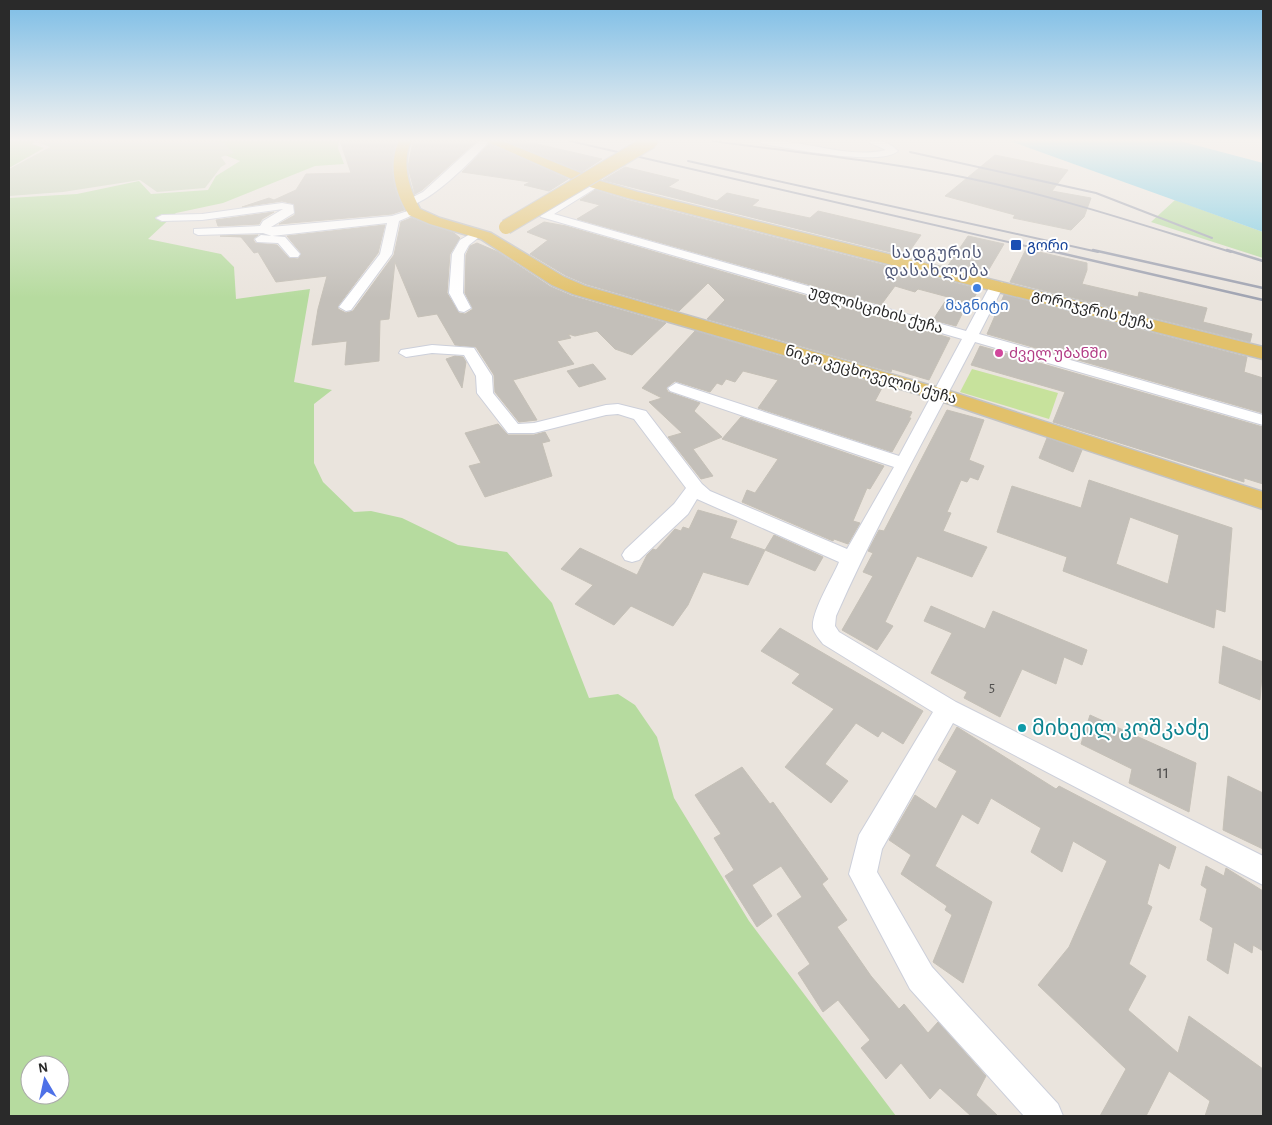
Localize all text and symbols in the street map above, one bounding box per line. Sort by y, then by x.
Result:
marker: გორი [1009,238,1023,252]
place label: გორი [1027,238,1068,254]
district label: სადგურის დასახლება [884,245,990,281]
marker: მაგნიტი [971,282,983,294]
street label: უფლისციხის ქუჩა [807,284,945,337]
street label: გორიჯვრის ქუჩა [1030,288,1156,333]
place label: მაგნიტი [945,298,1009,314]
street label: ნიკო კეცხოველის ქუჩა [783,343,959,408]
place label: ძველ უბანში [1009,346,1107,362]
marker: ძველ უბანში [993,347,1005,359]
house number: 5 [989,680,995,695]
place label: მიხეილ კოშკაძე [1032,718,1210,741]
marker: მიხეილ კოშკაძე [1016,722,1028,734]
house number: 11 [1157,764,1169,782]
north arrow [20,1055,70,1105]
text: N [37,1060,49,1076]

